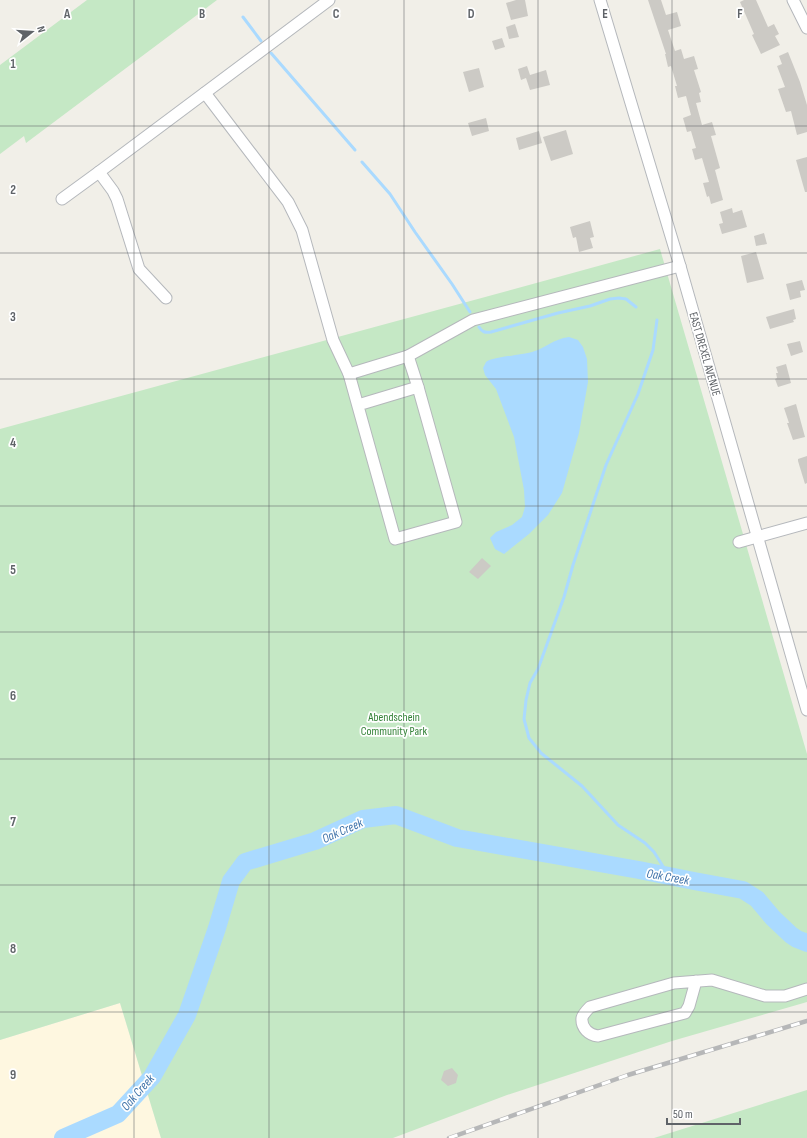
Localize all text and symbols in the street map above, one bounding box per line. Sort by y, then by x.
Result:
text: A [63,6,71,22]
text: B [199,6,205,22]
text: C [333,6,340,22]
text: D [468,6,475,22]
text: E [602,6,608,22]
text: F [737,6,743,22]
north arrow [12,12,52,52]
text: N [34,25,48,34]
text: 1 [10,56,16,72]
text: 2 [10,182,16,198]
text: 3 [10,309,16,325]
street label: EAST DREXEL AVENUE [685,310,724,398]
text: 4 [10,435,16,451]
text: 5 [10,562,16,578]
text: 6 [10,688,16,704]
park label: Abendschein Community Park [361,710,428,739]
text: 7 [10,814,16,830]
water label: Oak Creek [319,814,366,847]
water label: Oak Creek [645,865,692,889]
text: 8 [10,941,16,957]
text: 9 [10,1067,16,1083]
water label: Oak Creek [118,1070,159,1114]
scale bar [667,1100,740,1126]
text: 50 m [673,1107,693,1122]

